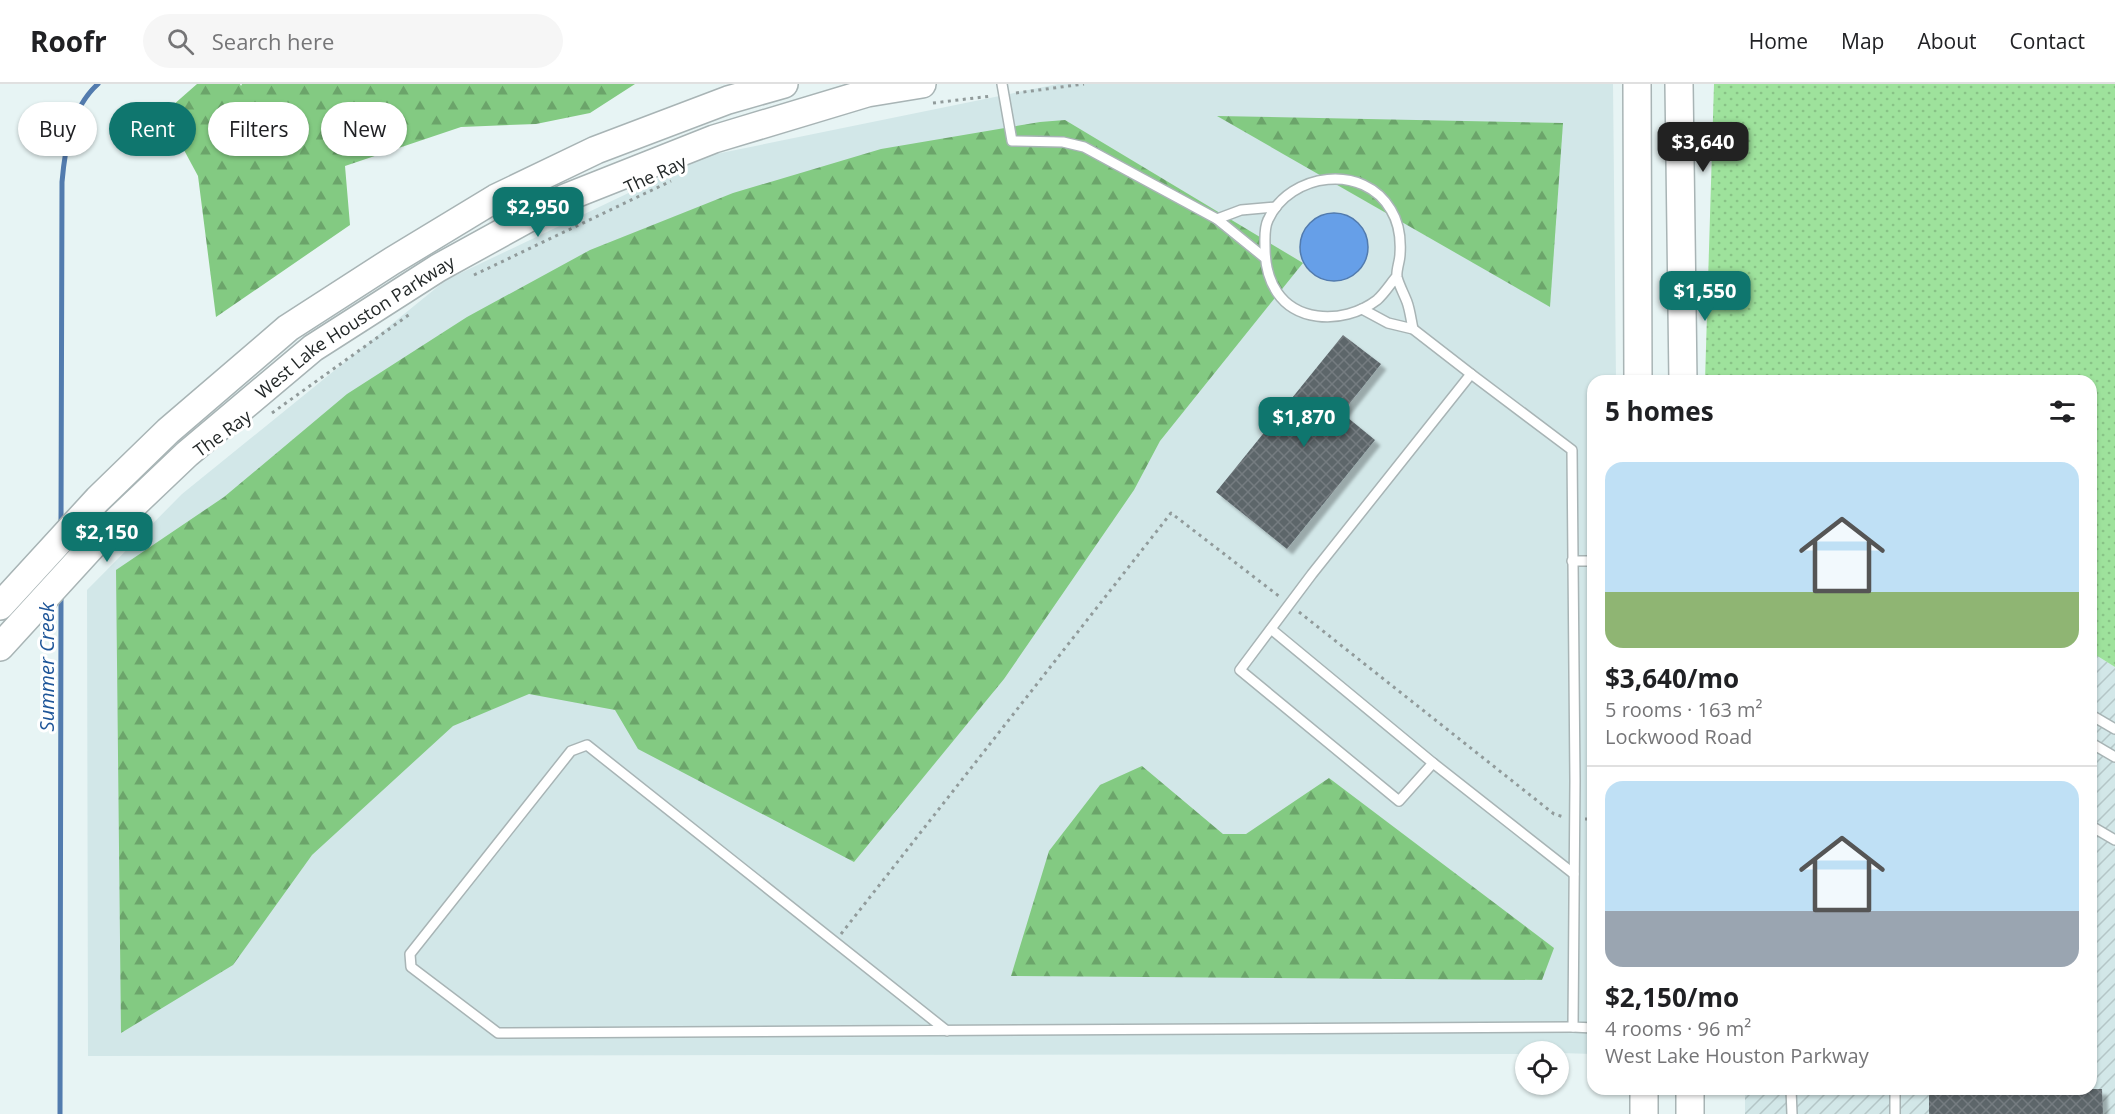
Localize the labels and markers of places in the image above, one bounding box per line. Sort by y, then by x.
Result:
pin: $3,640 [1654,122,1752,173]
pin: $2,950 [489,187,587,238]
pin: $1,550 [1656,271,1754,322]
pin: $1,870 [1255,397,1353,448]
pin: $2,150 [58,512,156,563]

